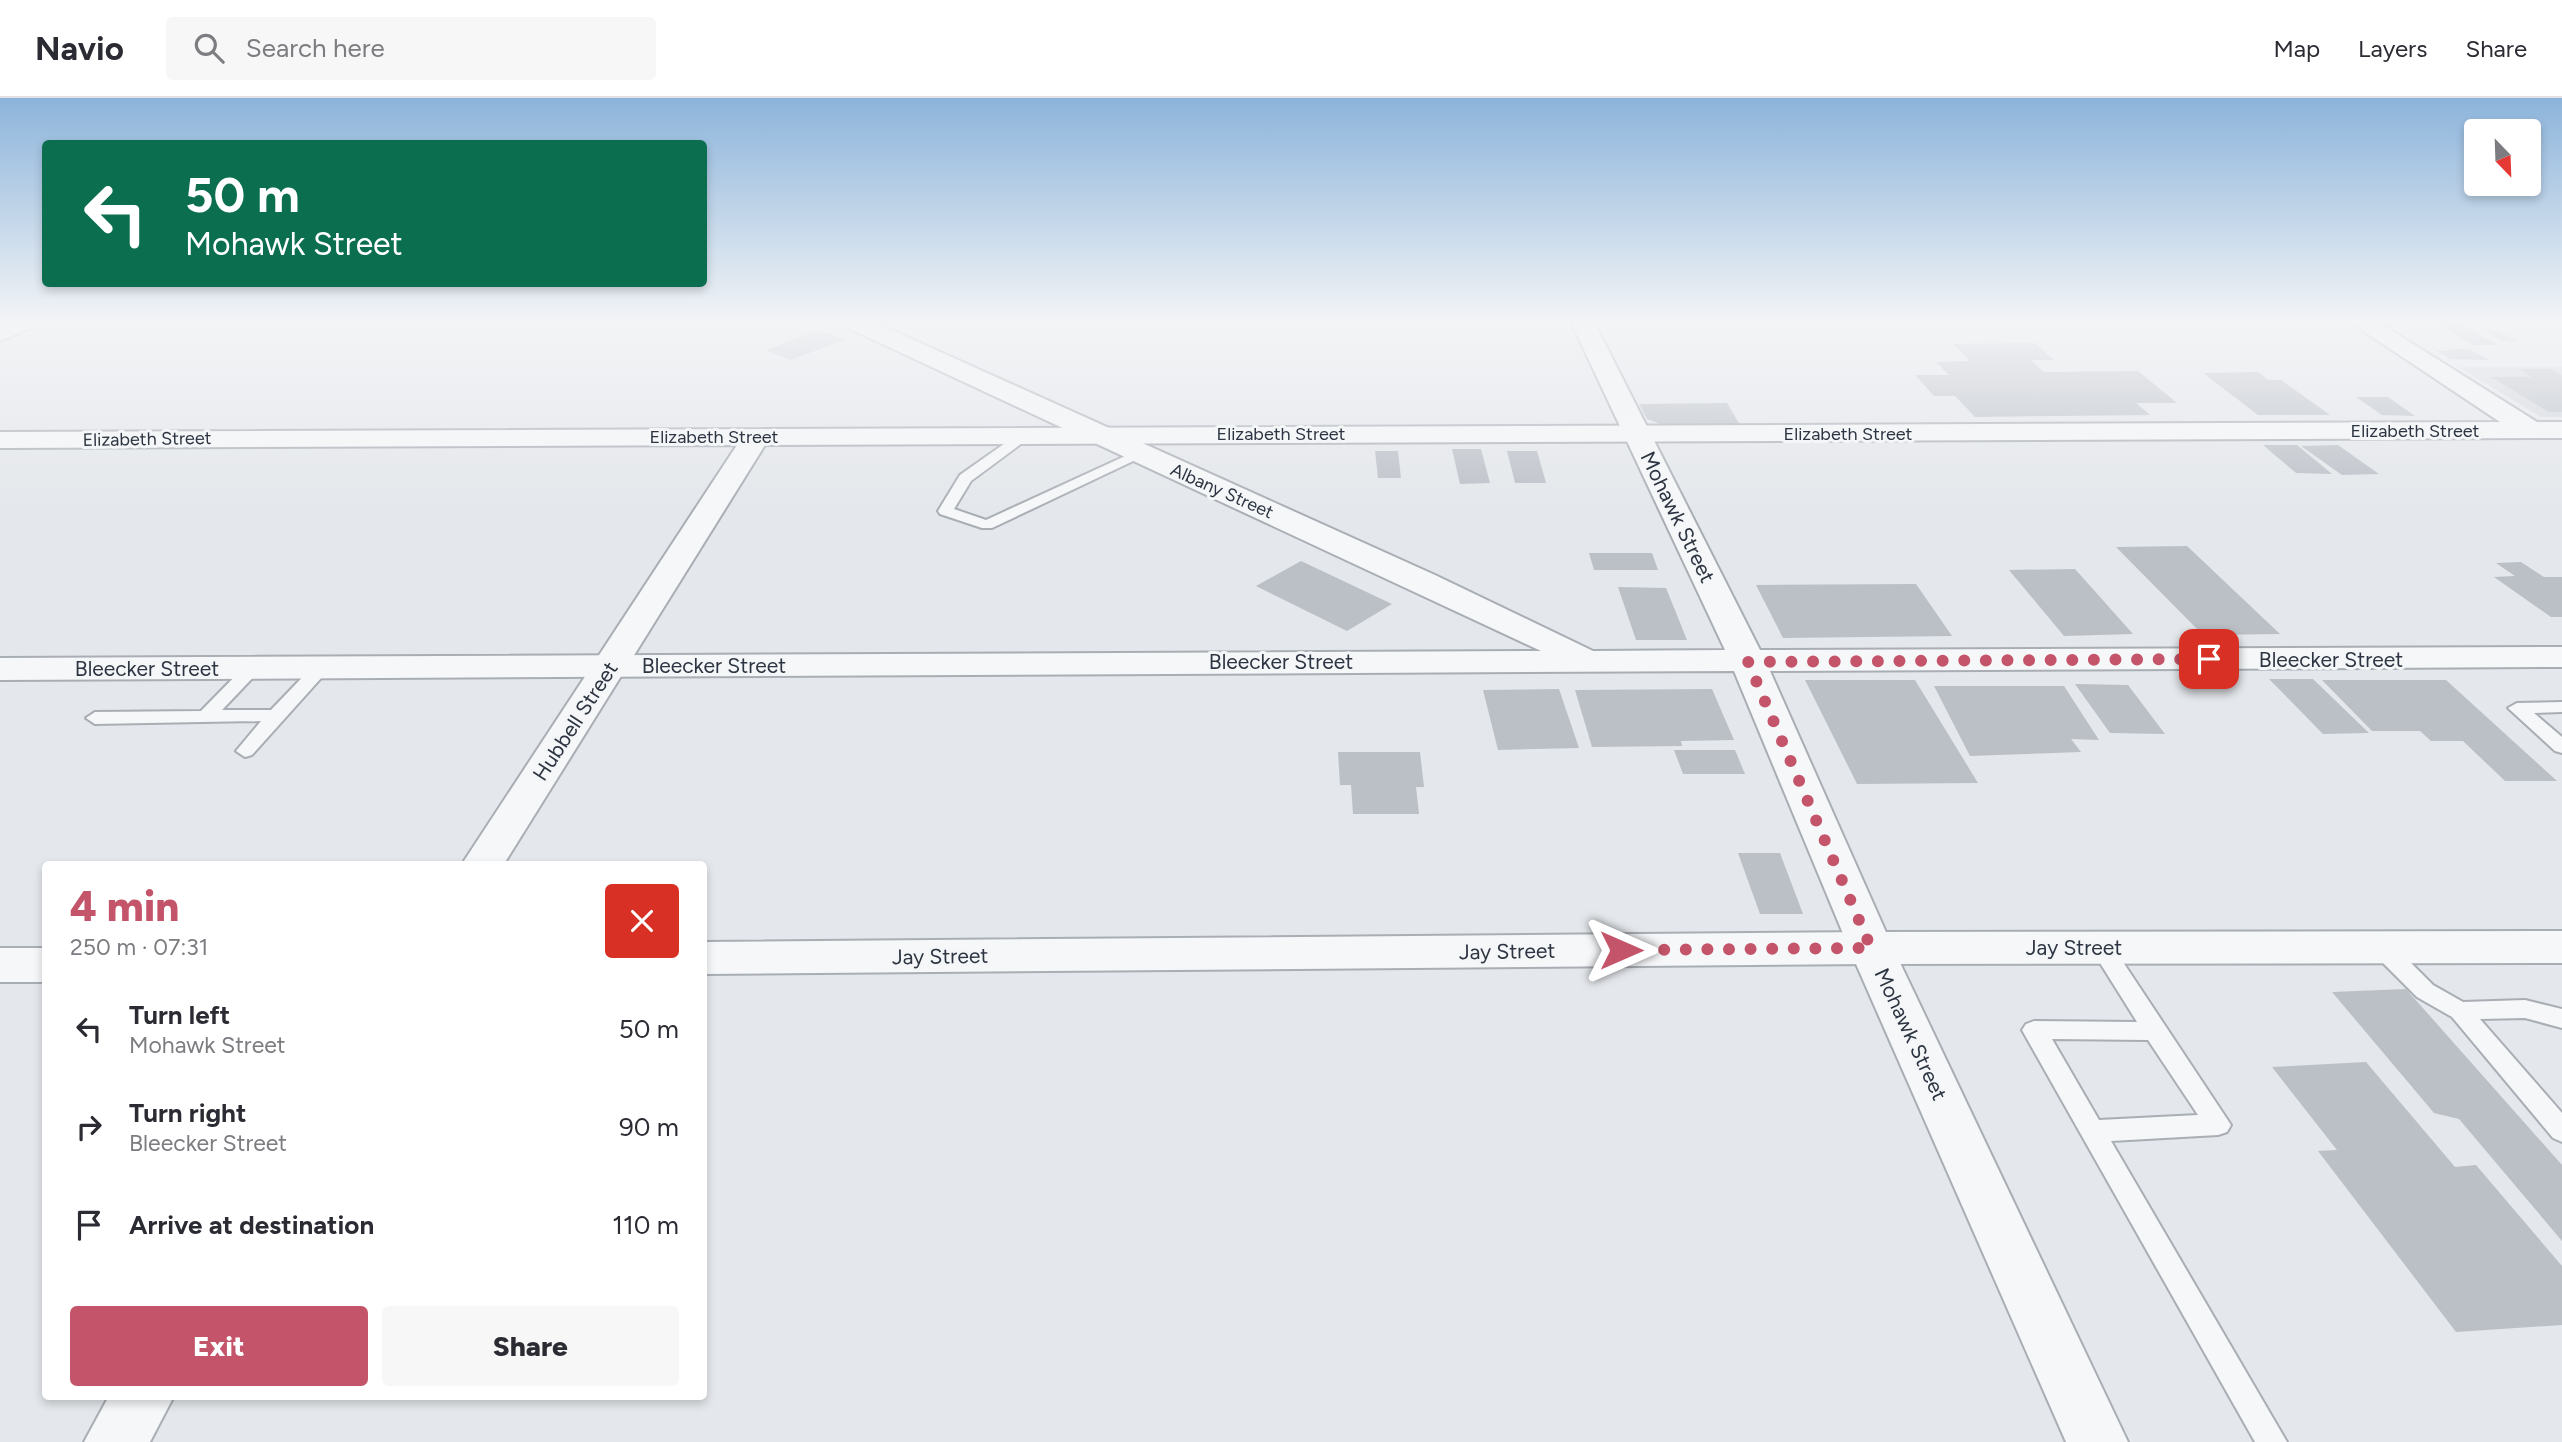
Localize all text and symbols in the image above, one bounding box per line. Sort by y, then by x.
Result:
search box [166,17,656,80]
text: Navio [35,29,124,68]
icon: search [190,29,228,67]
text: Search here [246,32,385,64]
text: Map [2273,34,2320,63]
text: Layers [2358,34,2427,63]
text: Share [2465,34,2527,63]
north arrow [2464,119,2541,196]
map controls [2464,119,2541,196]
text: 50 m [185,165,300,224]
icon: left [70,168,161,259]
text: Mohawk Street [185,225,403,263]
street label: Elizabeth Street [2351,420,2480,442]
street label: Elizabeth Street [1217,423,1346,445]
street label: Elizabeth Street [1784,423,1913,445]
street label: Elizabeth Street [650,426,779,448]
street label: Elizabeth Street [82,427,212,451]
street label: Mohawk Street [1635,447,1721,587]
street label: Albany Street [1167,459,1277,524]
pin [2179,629,2239,689]
icon: arrive [2190,640,2228,678]
street label: Bleecker Street [2259,647,2403,672]
street label: Bleecker Street [1209,649,1353,674]
street label: Bleecker Street [642,653,786,678]
street label: Bleecker Street [75,656,219,681]
street label: Hubbell Street [527,657,623,785]
text: 4 min [70,881,179,932]
button: close [605,884,679,958]
position arrow [1584,913,1658,987]
text: 250 m · 07:31 [70,933,208,961]
street label: Jay Street [2026,935,2122,960]
street label: Jay Street [1459,938,1555,964]
street label: Jay Street [892,943,988,969]
street label: Mohawk Street [1869,964,1953,1104]
text: Turn left [129,999,230,1031]
icon: left [70,1010,108,1048]
text: 50 m [619,1013,679,1045]
text: Mohawk Street [129,1031,285,1059]
text: Turn right [129,1097,246,1129]
icon: right [70,1108,108,1146]
text: 90 m [619,1111,679,1143]
text: Bleecker Street [129,1129,287,1157]
icon: arrive [70,1206,108,1244]
text: Arrive at destination [129,1209,374,1241]
text: 110 m [612,1209,679,1241]
button: Exit [70,1306,368,1386]
button: Share [382,1306,679,1386]

